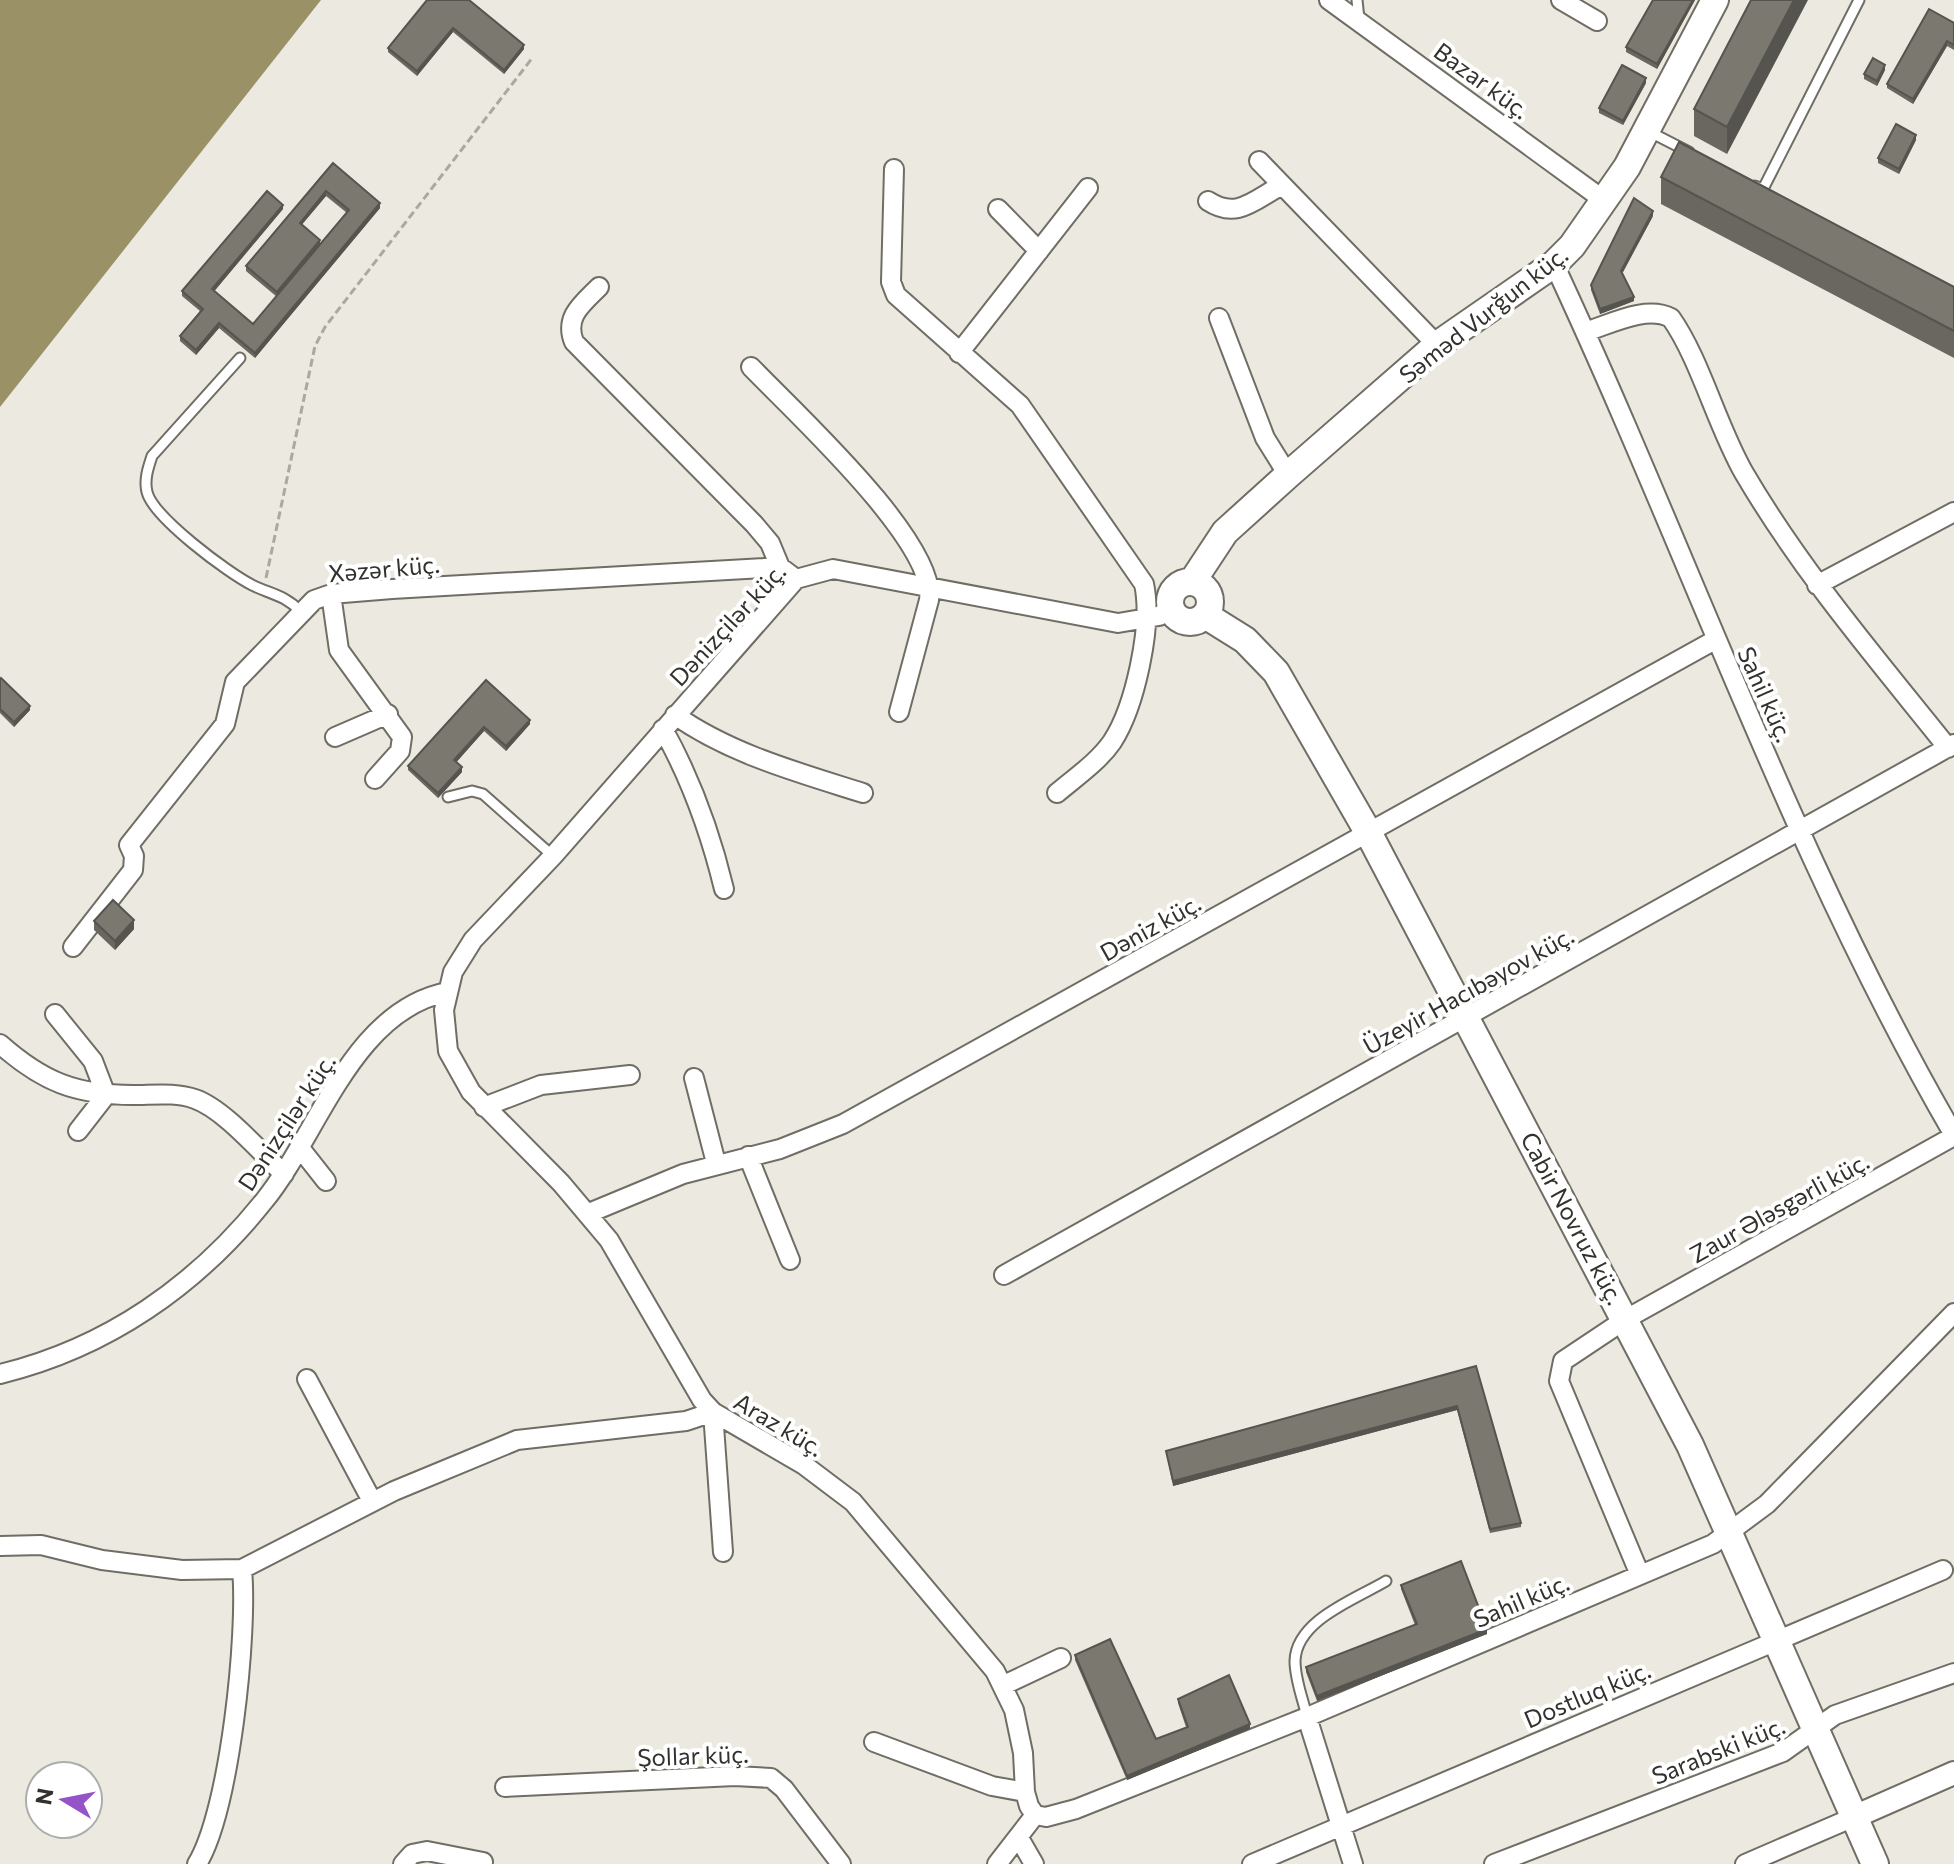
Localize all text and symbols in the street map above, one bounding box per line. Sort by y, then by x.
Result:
street label: Bazar küç. [1429,36,1535,124]
street label: Səməd Vurğun küç. [1393,239,1573,389]
street label: Xəzər küç. [327,549,441,587]
street label: Dәnizçilәr küç. [663,557,791,691]
street label: Sahil küç. [1732,642,1800,746]
street label: Dәniz küç. [1095,887,1205,967]
street label: Üzeyir Hacıbəyov küç. [1358,920,1578,1060]
street label: Dənizçilər küç. [231,1048,341,1196]
street label: Cabir Novruz küç. [1515,1127,1631,1309]
street label: Zaur Ələsgərli küç. [1684,1146,1874,1268]
street label: Araz küç. [729,1386,829,1462]
street label: Sahil küç. [1469,1567,1573,1633]
street label: Dostluq küç. [1519,1654,1655,1734]
street label: Sarabski küç. [1647,1710,1789,1790]
street label: Şollar küç. [637,1739,749,1771]
north arrow [24,1760,104,1840]
text: N [29,1786,59,1807]

